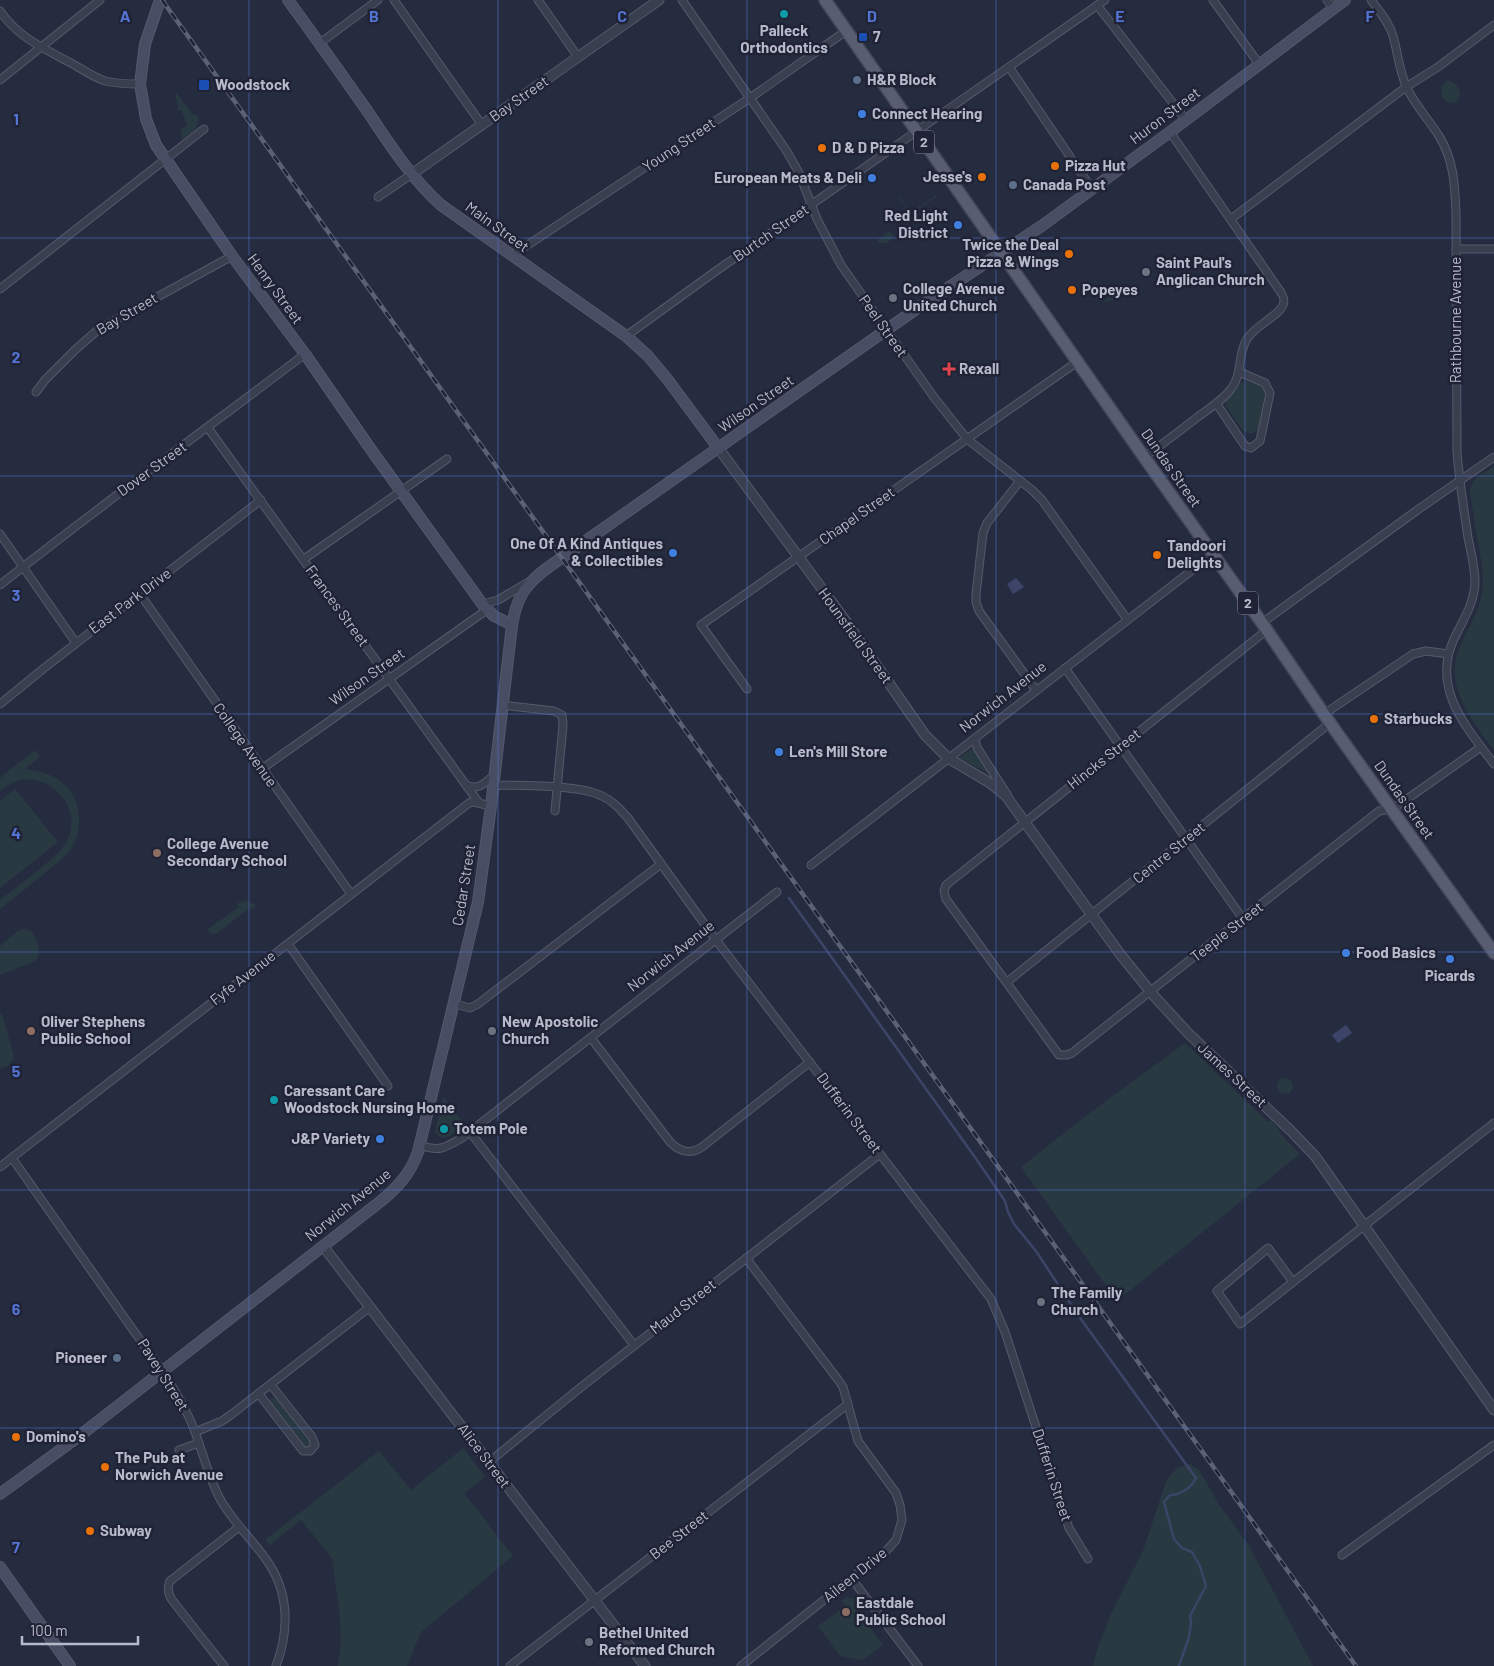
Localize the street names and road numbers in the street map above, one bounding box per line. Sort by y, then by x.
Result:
street label: Bay Street [486,71,551,125]
street label: Huron Street [1126,83,1203,148]
street label: Young Street [639,113,718,175]
road number: 2 [914,130,934,154]
street label: Main Street [462,197,533,255]
street label: Burtch Street [729,200,812,265]
street label: Henry Street [244,250,307,327]
street label: Rathbourne Avenue [1446,257,1464,383]
street label: Bay Street [93,288,160,338]
street label: Peel Street [856,291,912,360]
street label: Wilson Street [714,371,797,436]
street label: Dundas Street [1138,425,1206,510]
street label: Dover Street [113,437,190,499]
street label: Chapel Street [815,482,898,548]
street label: Frances Street [302,561,373,650]
street label: East Park Drive [85,563,174,637]
street label: Hounsfield Street [815,584,897,687]
road number: 2 [1238,592,1258,614]
street label: Wilson Street [325,644,408,709]
street label: Norwich Avenue [955,657,1049,736]
street label: College Avenue [210,699,282,790]
street label: Hincks Street [1063,724,1144,792]
street label: Dundas Street [1371,757,1439,842]
street label: Centre Street [1129,818,1208,887]
street label: Cedar Street [448,843,478,927]
street label: Teeple Street [1187,897,1266,965]
street label: Norwich Avenue [623,916,717,995]
street label: Fyfe Avenue [206,946,279,1008]
street label: James Street [1194,1038,1271,1111]
street label: Dufferin Street [814,1068,886,1156]
street label: Norwich Avenue [301,1164,394,1244]
street label: Maud Street [646,1275,719,1337]
street label: Pavey Street [135,1335,193,1414]
street label: Alice Street [455,1420,515,1491]
street label: Dufferin Street [1029,1426,1076,1523]
street label: Bee Street [646,1506,711,1563]
street label: Aileen Drive [819,1543,890,1605]

